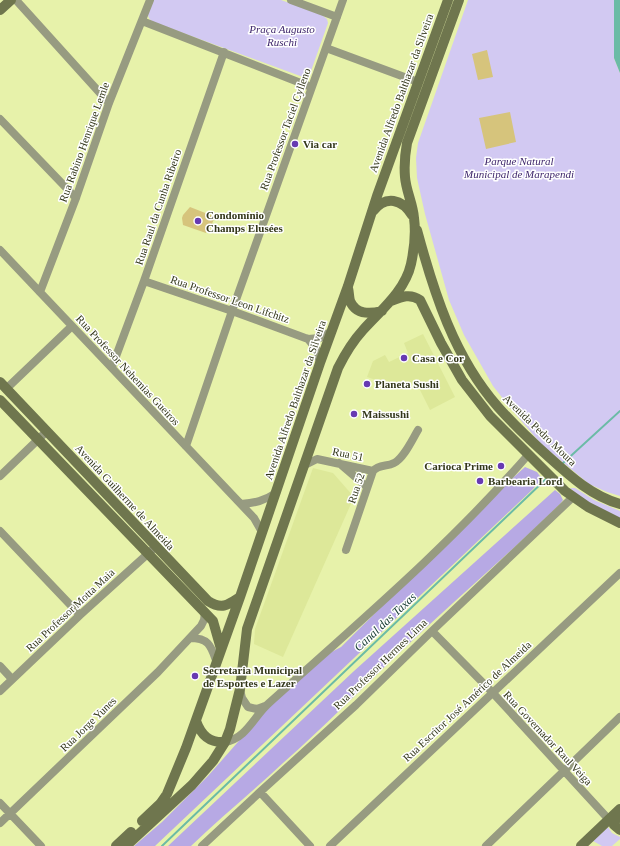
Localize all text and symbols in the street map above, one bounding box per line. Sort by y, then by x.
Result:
street label: Avenida Alfredo Balthazar da Silveira [367,12,435,174]
park label: Praça Augusto Ruschi [248,23,315,48]
street label: Rua Professor Taciel Cylleno [257,66,313,192]
street label: Rua Rabino Henrique Lemle [57,80,111,204]
place label: Via car [303,138,337,150]
marker: Via car [290,139,300,149]
street label: Rua Raul da Cunha Ribeiro [133,147,184,266]
park label: Parque Natural Municipal de Marapendi [463,155,574,180]
place label: Condomínio Champs Elusées [206,209,283,234]
marker: Condomínio Champs Elusées [193,216,203,226]
street label: Rua Professor Leon Lifchitz [169,273,291,325]
street label: Rua Professor Nehemias Gueiros [74,312,182,428]
street label: Avenida Alfredo Balthazar da Silveira [262,319,328,481]
place label: Casa e Cor [412,352,464,364]
marker: Casa e Cor [399,353,409,363]
place label: Planeta Sushi [375,378,439,390]
marker: Planeta Sushi [362,379,372,389]
street label: Avenida Pedro Moura [501,392,579,468]
place label: Maissushi [362,408,409,420]
marker: Maissushi [349,409,359,419]
street label: Avenida Guilherme de Almeida [73,442,177,552]
street label: Rua 51 [331,445,365,463]
place label: Carioca Prime [424,460,493,472]
marker: Carioca Prime [496,461,506,471]
street label: Rua 52 [345,471,367,505]
place label: Barbearia Lord [488,475,562,487]
marker: Barbearia Lord [475,476,485,486]
street label: Rua Professor Motta Maia [23,566,117,654]
water label: Canal das Taxas [351,590,419,654]
street label: Rua Professor Hermes Lima [331,616,429,712]
street label: Rua Escritor José Américo de Almeida [400,638,534,764]
place label: Secretaria Municipal de Esportes e Lazer [203,664,302,689]
marker: Secretaria Municipal de Esportes e Lazer [190,671,200,681]
street label: Rua Governador Raul Veiga [501,689,595,788]
street label: Rua Jorge Yunes [57,694,119,754]

